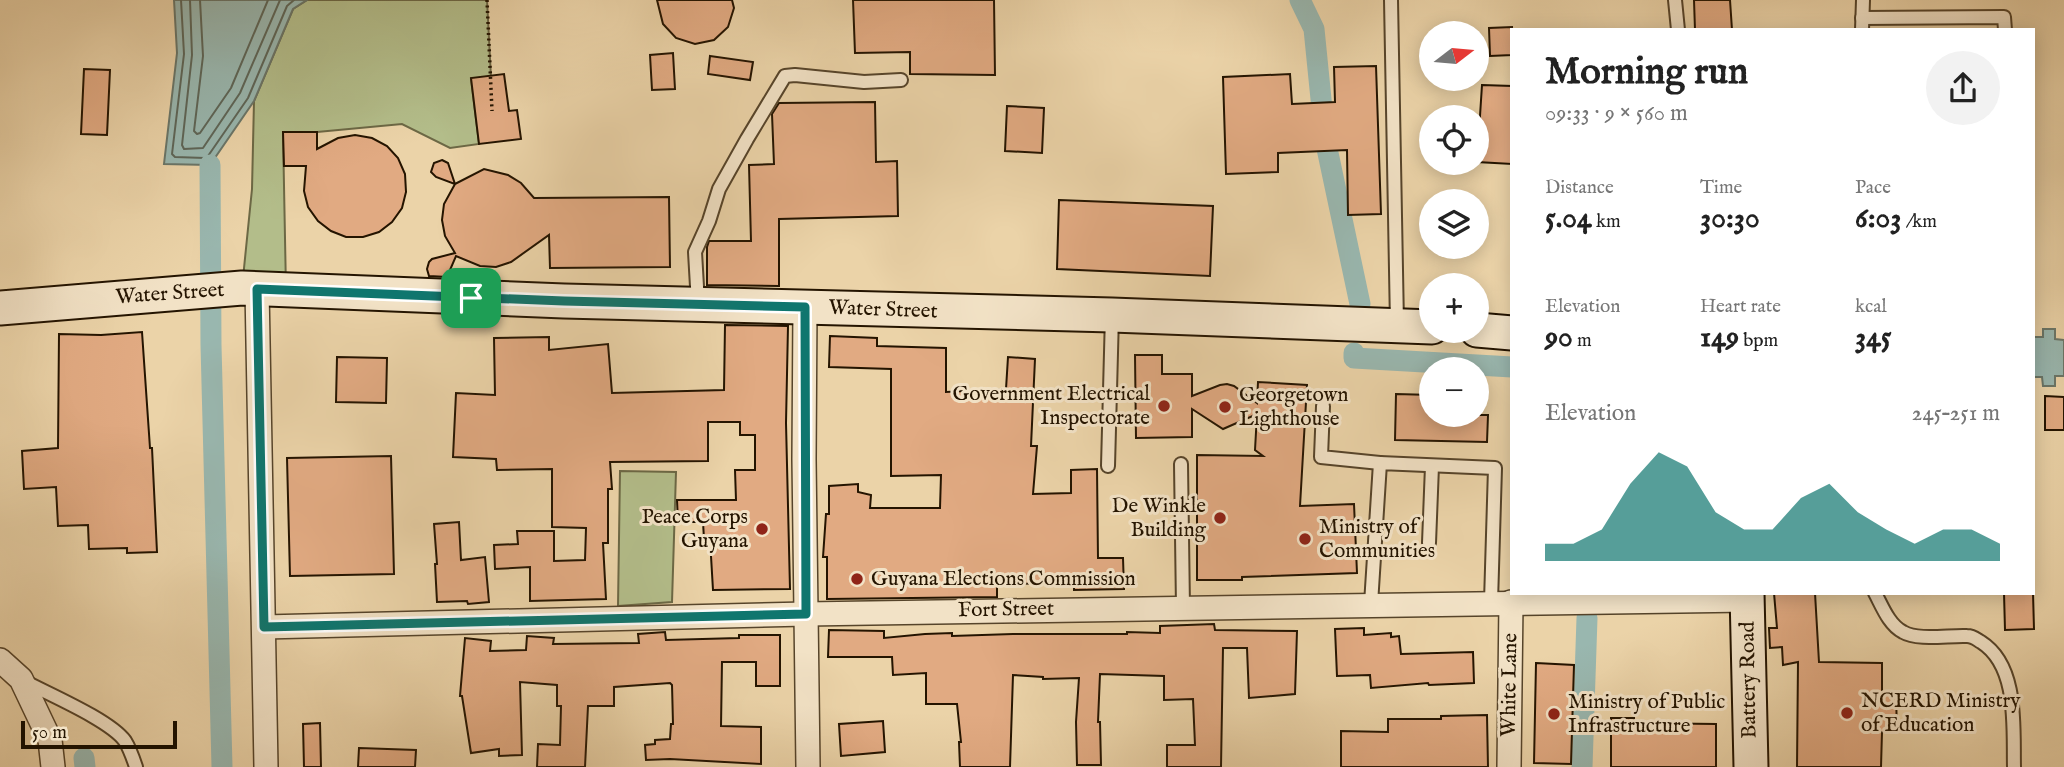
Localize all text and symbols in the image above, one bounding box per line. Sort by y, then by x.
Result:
north arrow [1419,21,1489,91]
map controls [1419,21,1489,427]
text: Morning run [1545,49,1748,97]
button: share [1926,51,2000,125]
text: 09:33 · 9 × 560 m [1545,99,1688,128]
button: locate [1419,105,1489,175]
text: Distance [1545,176,1614,200]
text: Time [1700,176,1742,200]
text: Pace [1855,176,1891,200]
button: layers [1419,189,1489,259]
text: 5.04 [1545,200,1592,238]
text: 30:30 [1700,200,1760,238]
text: 6:03 [1855,200,1902,238]
text: km [1592,210,1621,234]
text: /km [1902,210,1937,234]
pin [441,268,501,328]
button: + [1419,273,1489,343]
street label: Water Street [115,277,225,311]
icon: arrive [452,279,490,317]
street label: Water Street [828,295,938,325]
text: Elevation [1545,295,1620,319]
text: Heart rate [1700,295,1781,319]
text: kcal [1855,295,1887,319]
text: 90 [1545,319,1573,357]
text: 149 [1700,319,1739,357]
text: 345 [1855,319,1892,357]
text: m [1573,329,1592,353]
text: bpm [1739,329,1778,353]
button: − [1419,357,1489,427]
place label: Government Electrical Inspectorate [953,381,1150,432]
place label: Georgetown Lighthouse [1239,382,1349,433]
marker: Government Electrical Inspectorate [1156,398,1172,414]
marker: Georgetown Lighthouse [1217,399,1233,415]
text: Elevation [1545,399,1636,428]
text: 245–251 m [1912,399,2000,428]
place label: De Winkle Building [1112,493,1207,544]
place label: Peace Corps Guyana [641,504,749,555]
marker: De Winkle Building [1212,510,1228,526]
place label: Ministry of Communities [1319,514,1435,565]
marker: Peace Corps Guyana [754,521,770,537]
marker: Ministry of Communities [1297,531,1313,547]
place label: Guyana Elections Commission [871,566,1136,593]
marker: Guyana Elections Commission [849,571,865,587]
street label: Fort Street [958,596,1054,624]
street label: Battery Road [1734,620,1764,739]
street label: White Lane [1496,632,1524,737]
place label: NCERD Ministry of Education [1861,688,2021,739]
place label: Ministry of Public Infrastructure [1568,689,1725,740]
marker: NCERD Ministry of Education [1839,705,1855,721]
marker: Ministry of Public Infrastructure [1546,706,1562,722]
scale bar [21,718,177,750]
text: 50 m [32,721,67,745]

